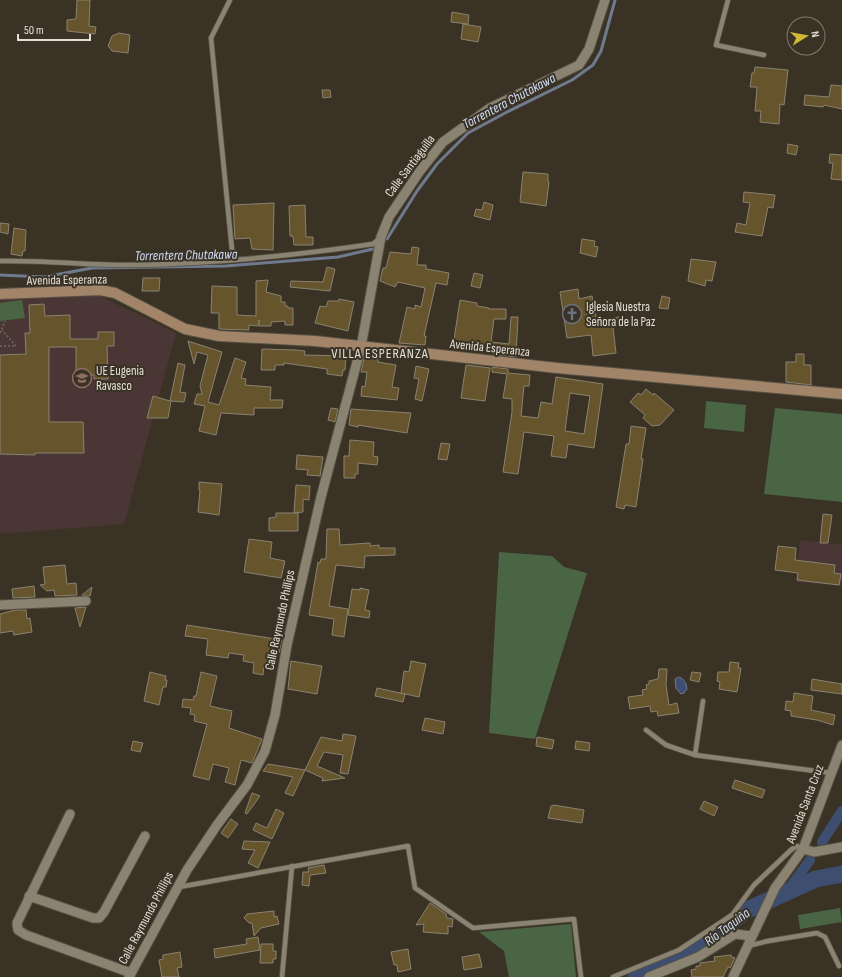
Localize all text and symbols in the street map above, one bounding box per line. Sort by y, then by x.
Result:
scale bar [18,16,90,42]
north arrow [786,16,826,56]
text: 50 m [24,23,44,38]
text: N [808,30,822,38]
water label: Torrentera Chutakawa [460,69,559,133]
street label: Calle Santiaguilla [381,132,439,200]
water label: Torrentera Chutakawa [135,246,238,264]
street label: Avenida Esperanza [26,271,107,289]
place label: Iglesia Nuestra Señora de la Paz [586,299,656,330]
church icon: Iglesia Nuestra Señora de la Paz [561,303,583,325]
street label: Avenida Esperanza [448,336,531,360]
district label: VILLA ESPERANZA [331,345,429,362]
place label: UE Eugenia Ravasco [96,363,144,394]
school or university icon: UE Eugenia Ravasco [71,367,93,389]
street label: Calle Raymundo Phillips [262,568,299,672]
street label: Avenida Santa Cruz [782,762,828,847]
street label: Calle Raymundo Phillips [115,869,177,967]
water label: Río Taquiña [701,904,753,950]

